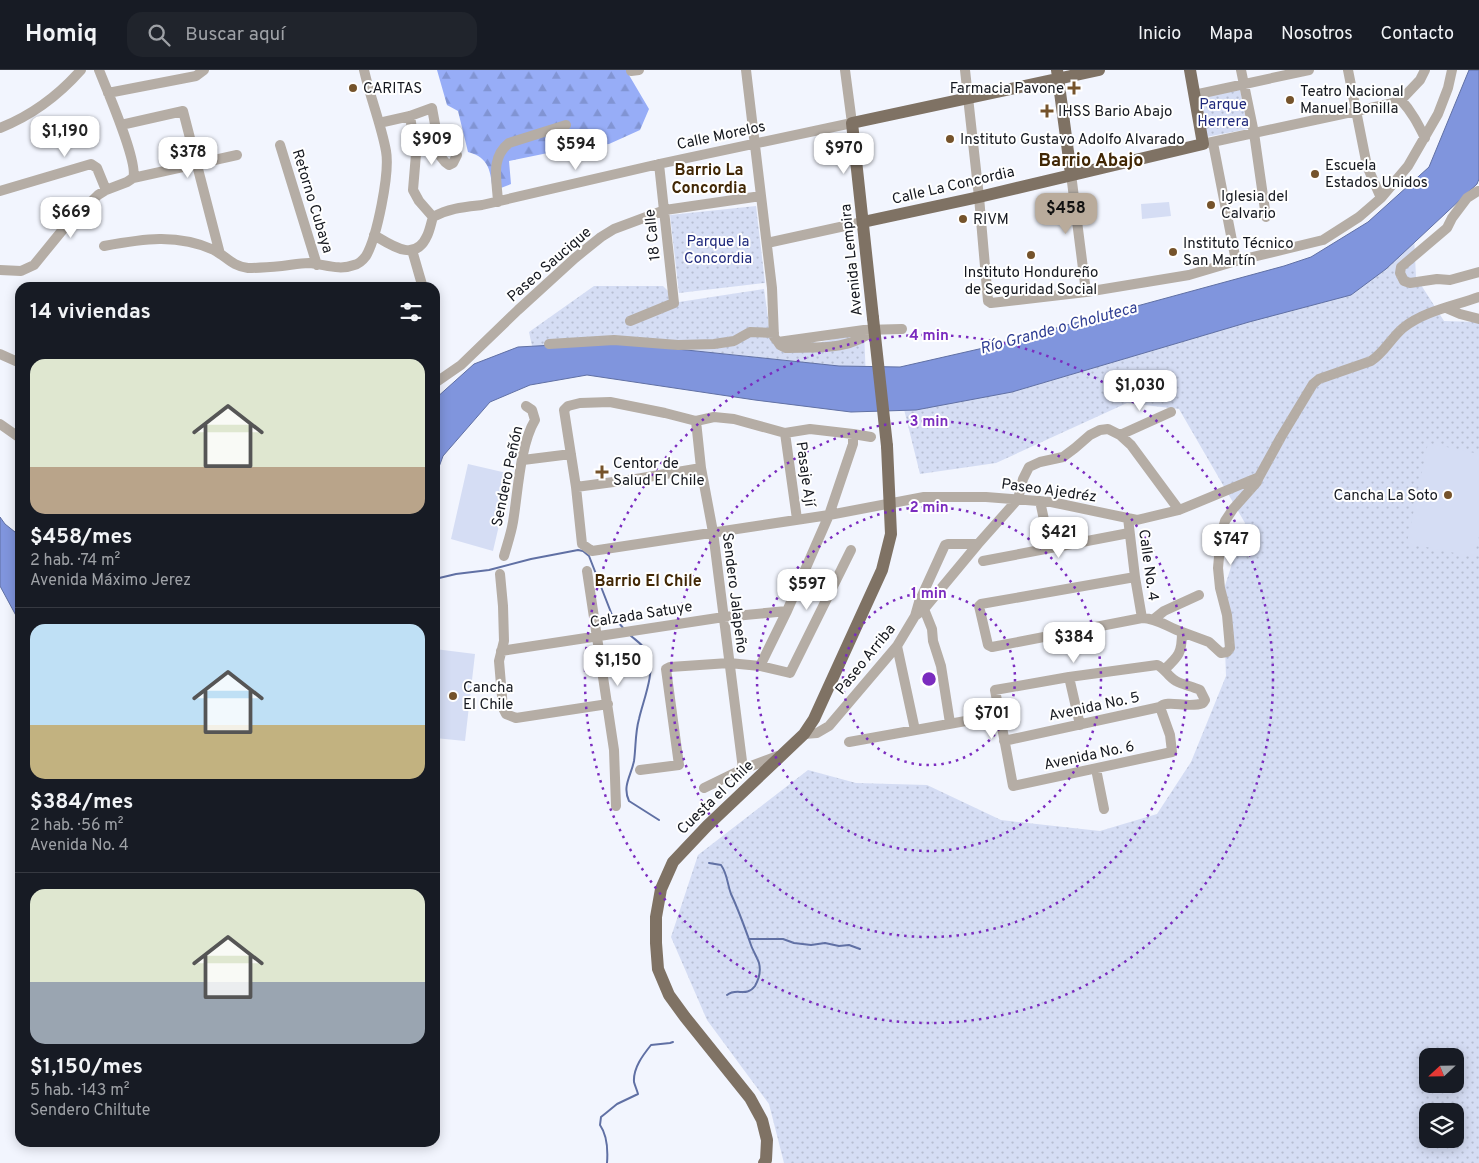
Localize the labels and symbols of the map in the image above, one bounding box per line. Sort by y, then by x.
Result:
place label: CARITAS [363,80,422,99]
place label: Farmacia Pavone [950,80,1064,99]
marker: CARITAS [347,82,359,94]
marker: Farmacia Pavone [1068,82,1080,94]
place label: Teatro Nacional Manuel Bonilla [1300,83,1404,119]
marker: Teatro Nacional Manuel Bonilla [1284,94,1296,106]
park label: Parque Herrera [1197,96,1249,132]
place label: IHSS Bario Abajo [1058,103,1172,122]
marker: IHSS Bario Abajo [1040,104,1054,118]
pin: $1,190 [24,116,106,158]
street label: Calle Morelos [675,118,767,155]
pin: $909 [402,124,462,166]
pin: $594 [546,128,606,171]
place label: Instituto Gustavo Adolfo Alvarado [960,131,1185,150]
pin: $970 [814,132,874,175]
marker: Instituto Gustavo Adolfo Alvarado [944,133,956,145]
pin: $378 [158,136,218,179]
street label: Retorno Cubaya [287,147,336,256]
district label: Barrio Abajo [1038,150,1144,173]
place label: Escuela Estados Unidos [1325,157,1428,193]
district label: Barrio La Concordia [671,161,747,199]
street label: Calle La Concordia [890,163,1016,210]
marker: Escuela Estados Unidos [1309,168,1321,180]
place label: Iglesia del Calvario [1221,188,1288,224]
pin: $458 [1036,192,1096,235]
pin: $669 [41,196,101,239]
marker: Iglesia del Calvario [1205,199,1217,211]
street label: Avenida Lempira [837,203,868,317]
street label: 18 Calle [641,208,666,262]
place label: RIVM [973,211,1009,230]
marker: RIVM [957,213,969,225]
street label: Paseo Saucique [504,223,596,307]
park label: Parque la Concordia [684,233,752,269]
place label: Instituto Técnico San Martín [1183,235,1294,271]
marker: Instituto Técnico San Martín [1167,246,1179,258]
marker: Instituto Hondureño de Seguridad Social [1025,249,1037,261]
place label: Instituto Hondureño de Seguridad Social [964,264,1098,300]
water label: Río Grande o Choluteca [978,298,1140,360]
text: 4 min [909,327,949,346]
pin: $1,030 [1099,370,1181,412]
text: 3 min [909,413,949,432]
street label: Sendero Peñón [489,424,528,528]
street label: Pasaje Ají [791,440,819,509]
place label: Centor de Salud El Chile [613,455,705,491]
marker: Centor de Salud El Chile [595,465,609,479]
street label: Paseo Ajedréz [1000,475,1098,508]
place label: Cancha La Soto [1333,487,1438,506]
marker: Cancha La Soto [1442,489,1454,501]
text: 2 min [909,499,949,518]
pin: $421 [1029,516,1089,559]
pin: $747 [1201,524,1261,566]
street label: Calle No. 4 [1133,528,1162,602]
street label: Sendero Jalapeño [717,532,750,655]
pin: $597 [777,568,837,611]
district label: Barrio El Chile [594,572,702,592]
text: 1 min [911,585,947,604]
street label: Calzada Satuye [589,598,694,633]
street label: Paseo Arriba [832,621,900,699]
pin: $384 [1044,622,1104,664]
pin: $1,150 [577,644,659,687]
centre of rings [920,670,938,688]
place label: Cancha El Chile [463,679,513,715]
street label: Avenida No. 5 [1047,689,1142,726]
marker: Cancha El Chile [447,690,459,702]
pin: $701 [962,698,1022,740]
street label: Avenida No. 6 [1042,738,1136,775]
street label: Cuesta el Chile [674,757,758,839]
north arrow [1419,1048,1464,1092]

